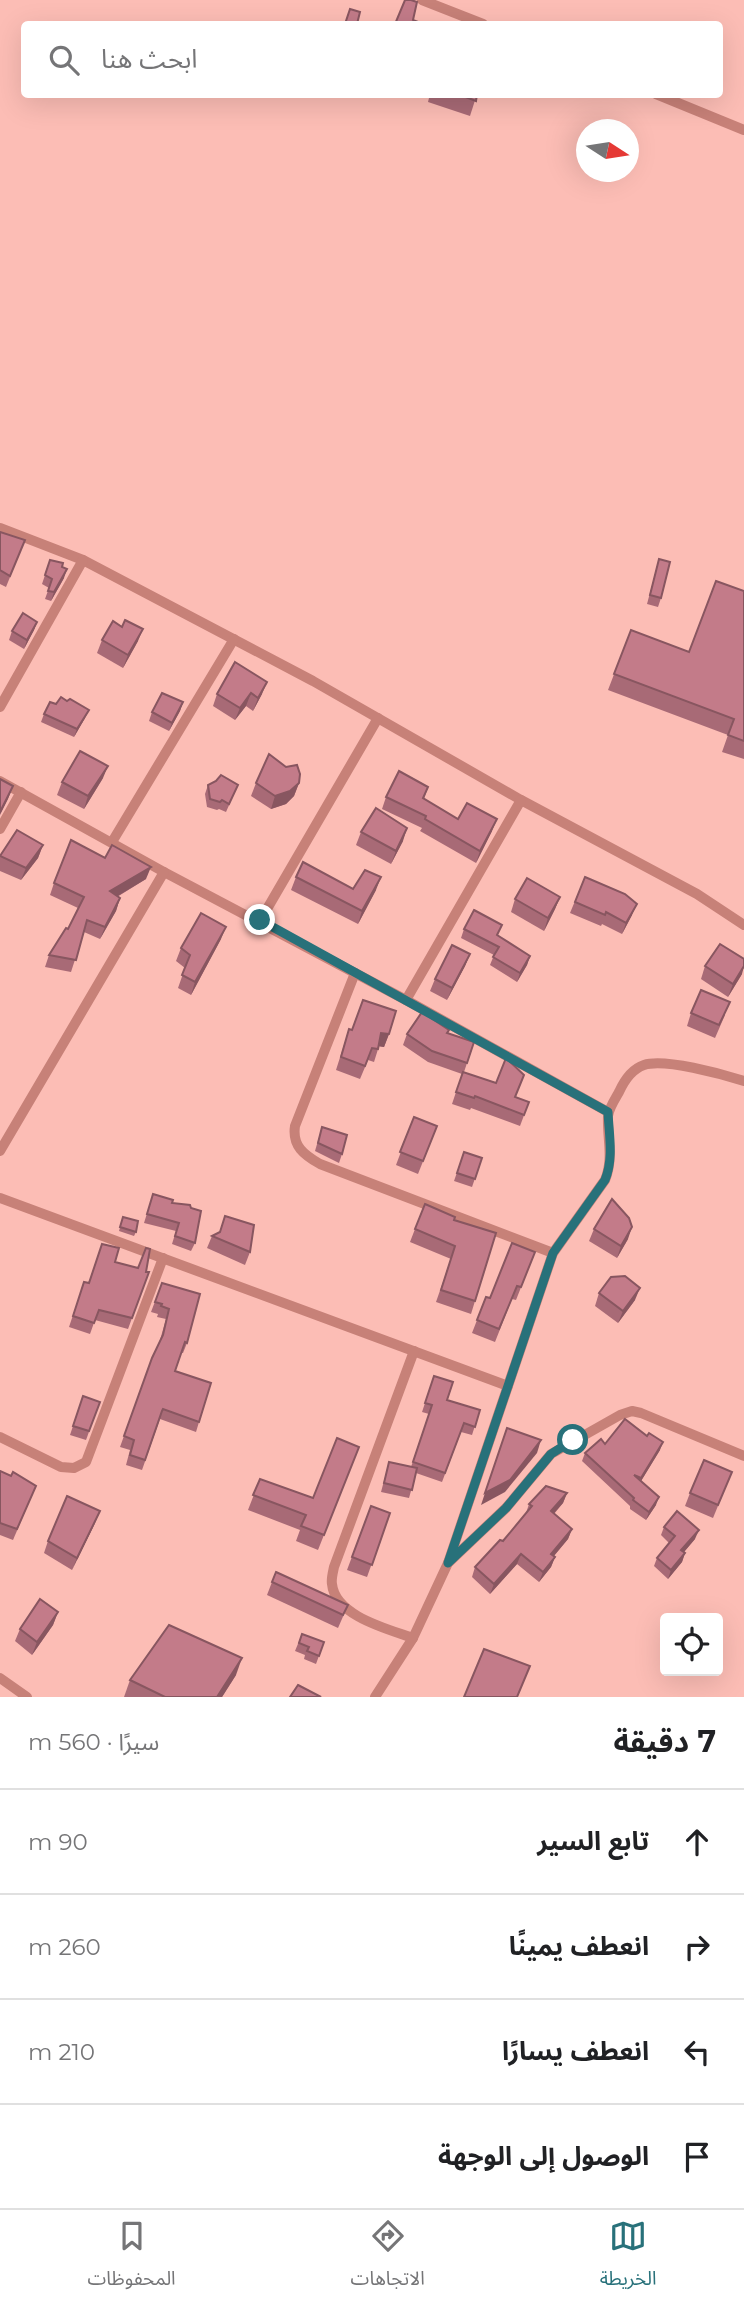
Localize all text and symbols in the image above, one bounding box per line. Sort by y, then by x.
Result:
search box [21,21,723,98]
icon: search [45,41,83,79]
text: ابحث هنا [101,43,197,75]
north arrow [576,119,639,182]
route end [244,904,275,935]
route start [557,1424,588,1455]
map controls [660,1613,723,1676]
button: locate [660,1613,723,1676]
text: 7 دقيقة [613,1723,716,1760]
text: سيرًا · 560 m [28,1728,159,1756]
icon: ahead [678,1823,716,1861]
text: تابع السير [537,1825,649,1857]
text: 90 m [28,1828,88,1856]
icon: right [678,1928,716,1966]
text: انعطف يمينًا [509,1930,649,1962]
text: 260 m [28,1933,101,1961]
icon: left [678,2033,716,2071]
text: انعطف يسارًا [502,2035,649,2067]
text: 210 m [28,2038,95,2066]
icon: arrive [678,2138,716,2176]
text: الوصول إلى الوجهة [438,2140,649,2172]
tab: المحفوظات [87,2217,176,2299]
tab: الاتجاهات [351,2217,425,2299]
tab: الخريطة [600,2217,657,2299]

